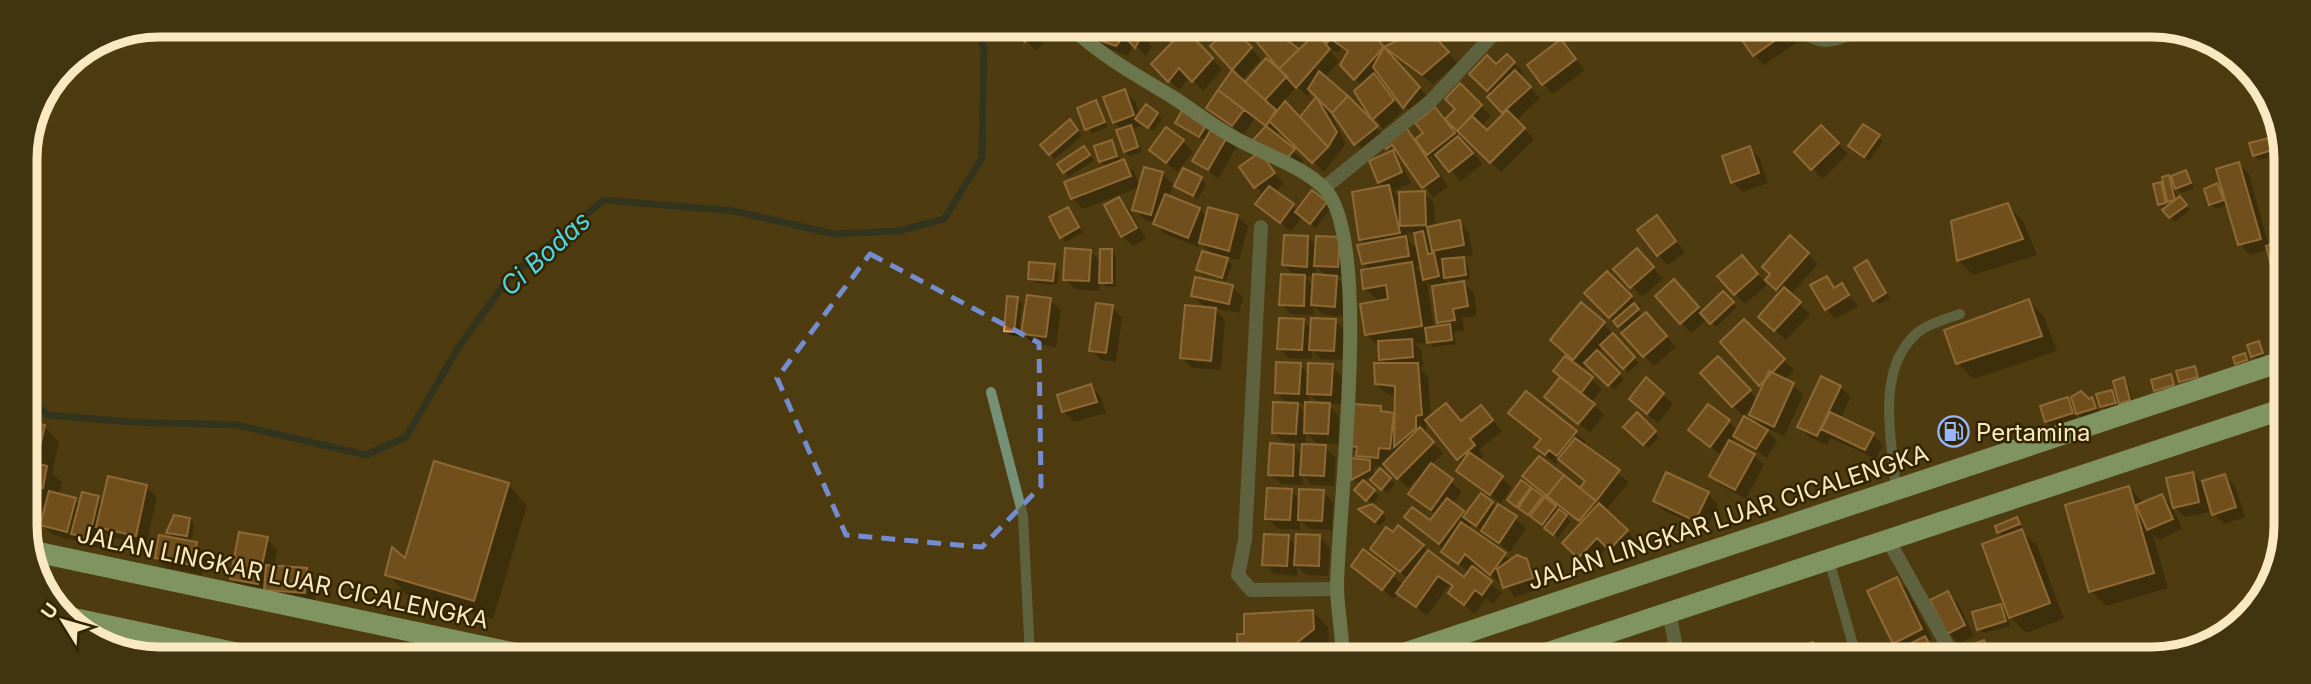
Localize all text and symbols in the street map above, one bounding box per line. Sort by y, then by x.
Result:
water label: Ci Bodas [493,204,597,302]
fuel station icon: Pertamina [1936,415,1970,449]
place label: Pertamina [1976,418,2091,447]
street label: JALAN LINGKAR LUAR CICALENGKA [1524,438,1932,596]
street label: JALAN LINGKAR LUAR CICALENGKA [75,519,491,635]
north arrow [28,586,98,656]
text: U [36,599,63,624]

